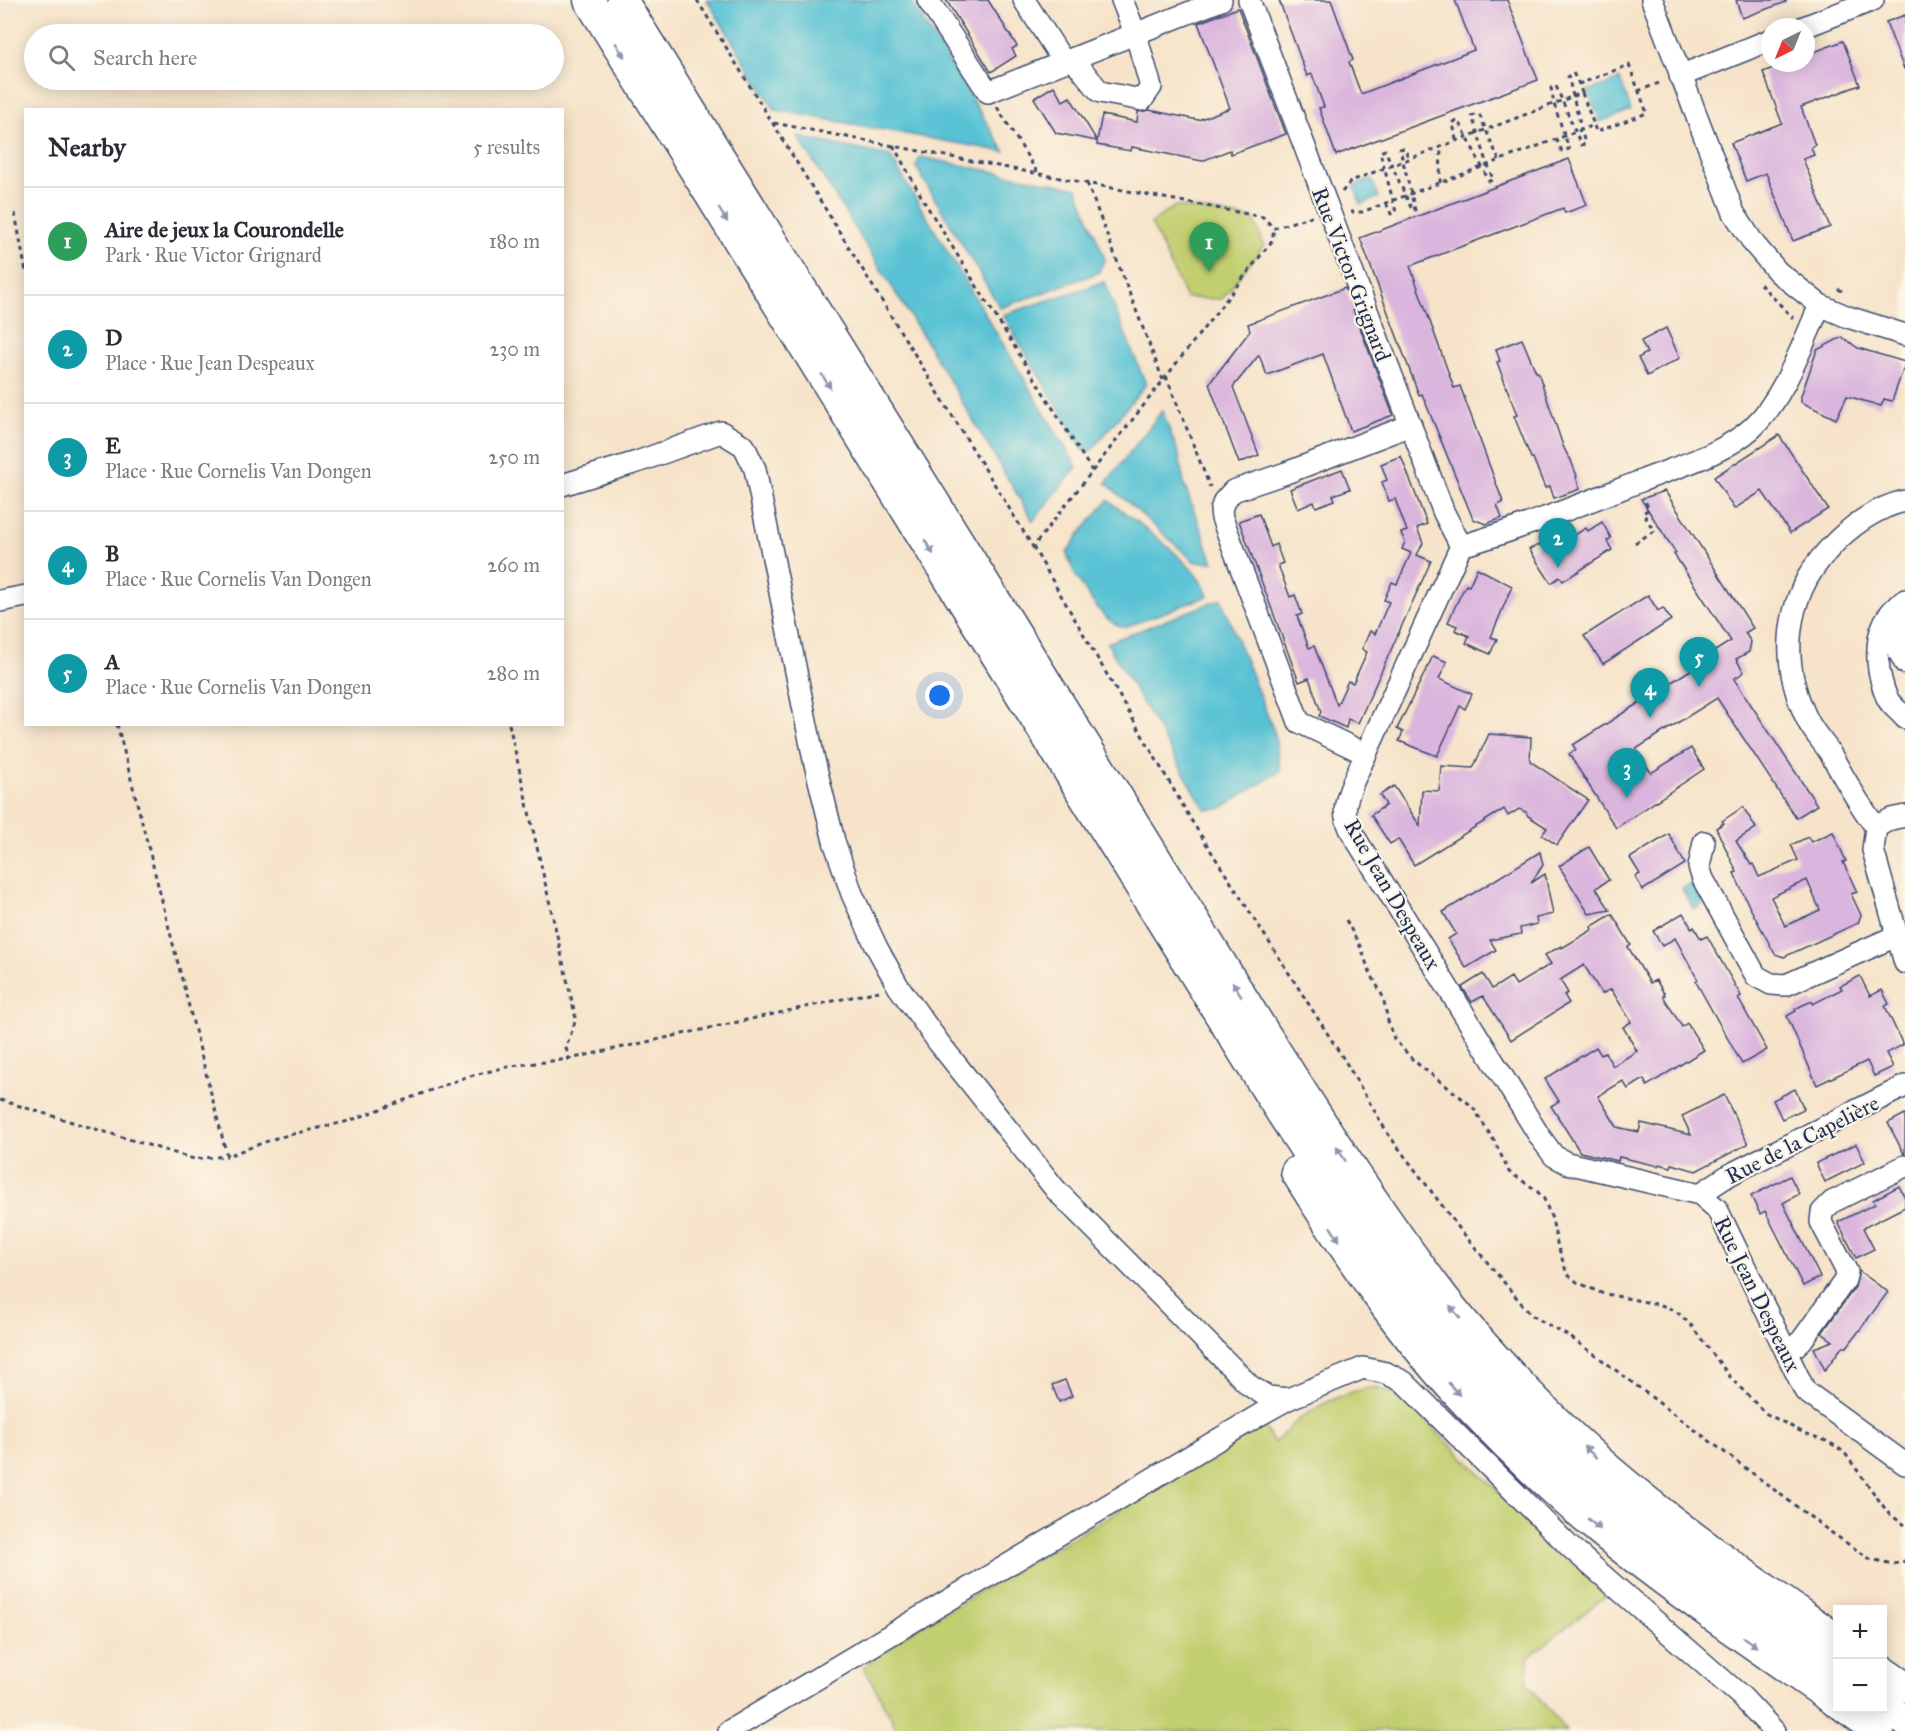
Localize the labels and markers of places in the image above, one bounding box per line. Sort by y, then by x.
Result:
pin: 1 [1190,222,1228,272]
pin: 2 [1538,518,1578,568]
pin: 5 [1680,638,1718,687]
pin: 4 [1630,668,1670,718]
pin: 3 [1608,748,1646,798]

